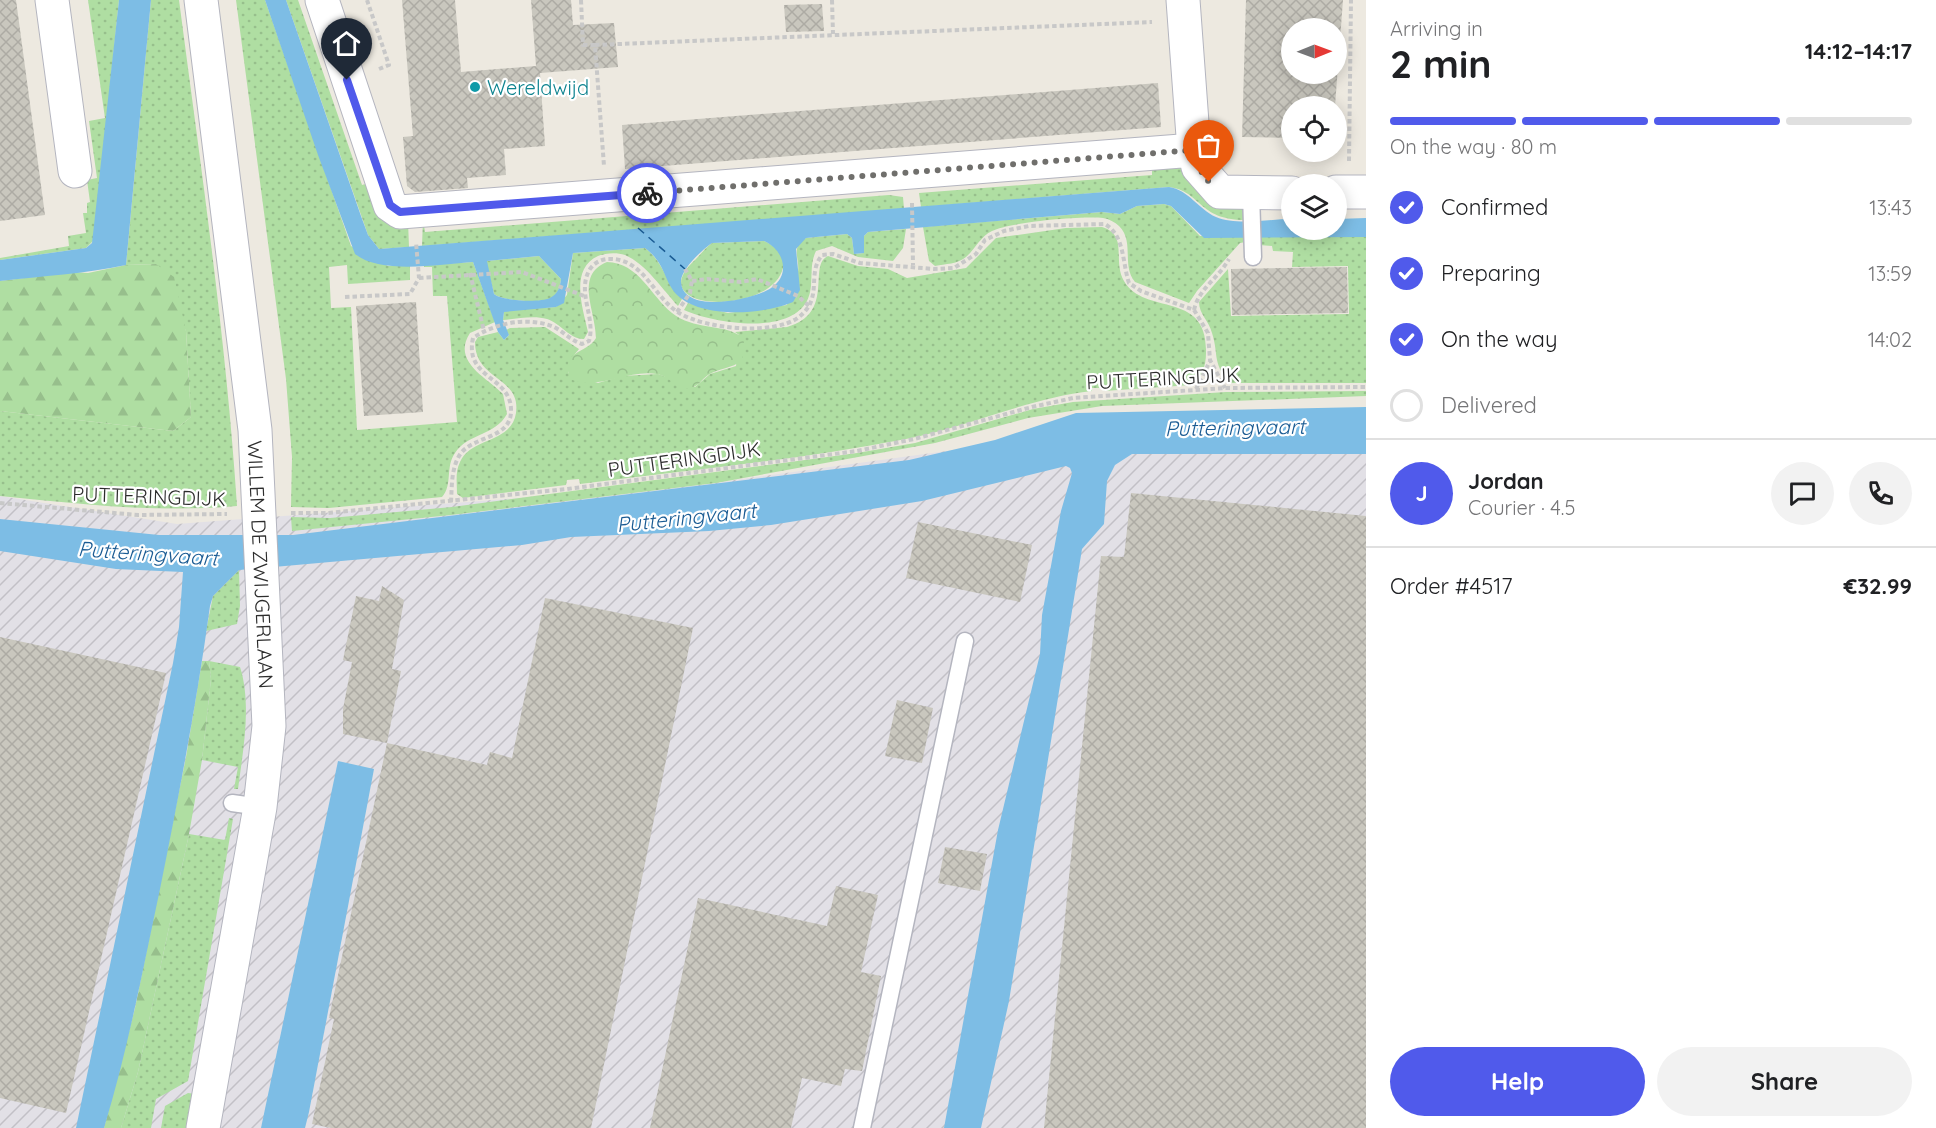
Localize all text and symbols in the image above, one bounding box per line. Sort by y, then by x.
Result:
text: Arriving in [1390,16,1483,41]
pin [321,18,372,80]
north arrow [1281,18,1347,84]
map controls [1281,18,1347,240]
icon: home [330,27,363,60]
text: 14:12–14:17 [1805,37,1912,65]
text: 2 min [1390,39,1492,88]
place label: Wereldwijd [487,75,589,100]
marker: Wereldwijd [468,80,482,94]
button: locate [1281,96,1347,162]
pin [1183,120,1234,182]
icon: bag [1192,129,1225,162]
text: On the way · 80 m [1390,134,1557,159]
courier [617,163,677,223]
button: layers [1281,174,1347,240]
icon: bike [631,177,664,210]
icon: check [1390,191,1423,224]
text: Confirmed [1441,193,1548,221]
text: 13:43 [1869,195,1912,220]
icon: check [1390,257,1423,290]
text: Preparing [1441,259,1541,287]
text: 13:59 [1868,261,1912,286]
icon: check [1390,323,1423,356]
text: On the way [1441,325,1557,353]
text: 14:02 [1868,327,1912,352]
street label: PUTTERINGDIJK [1086,362,1240,394]
text: Delivered [1441,391,1537,419]
water label: Putteringvaart [1165,413,1308,441]
street label: PUTTERINGDIJK [606,436,762,482]
street label: WILLEM DE ZWIJGERLAAN [243,440,280,689]
button: chat [1771,462,1834,525]
button: phone [1849,462,1912,525]
text: Jordan [1468,467,1544,495]
text: J [1415,479,1428,507]
street label: PUTTERINGDIJK [72,481,226,511]
text: Courier · 4.5 [1468,495,1575,520]
water label: Putteringvaart [615,496,760,537]
water label: Putteringvaart [77,535,222,571]
text: Order #4517 [1390,572,1513,600]
text: €32.99 [1843,572,1912,600]
button: Help [1390,1047,1645,1116]
button: Share [1657,1047,1912,1116]

